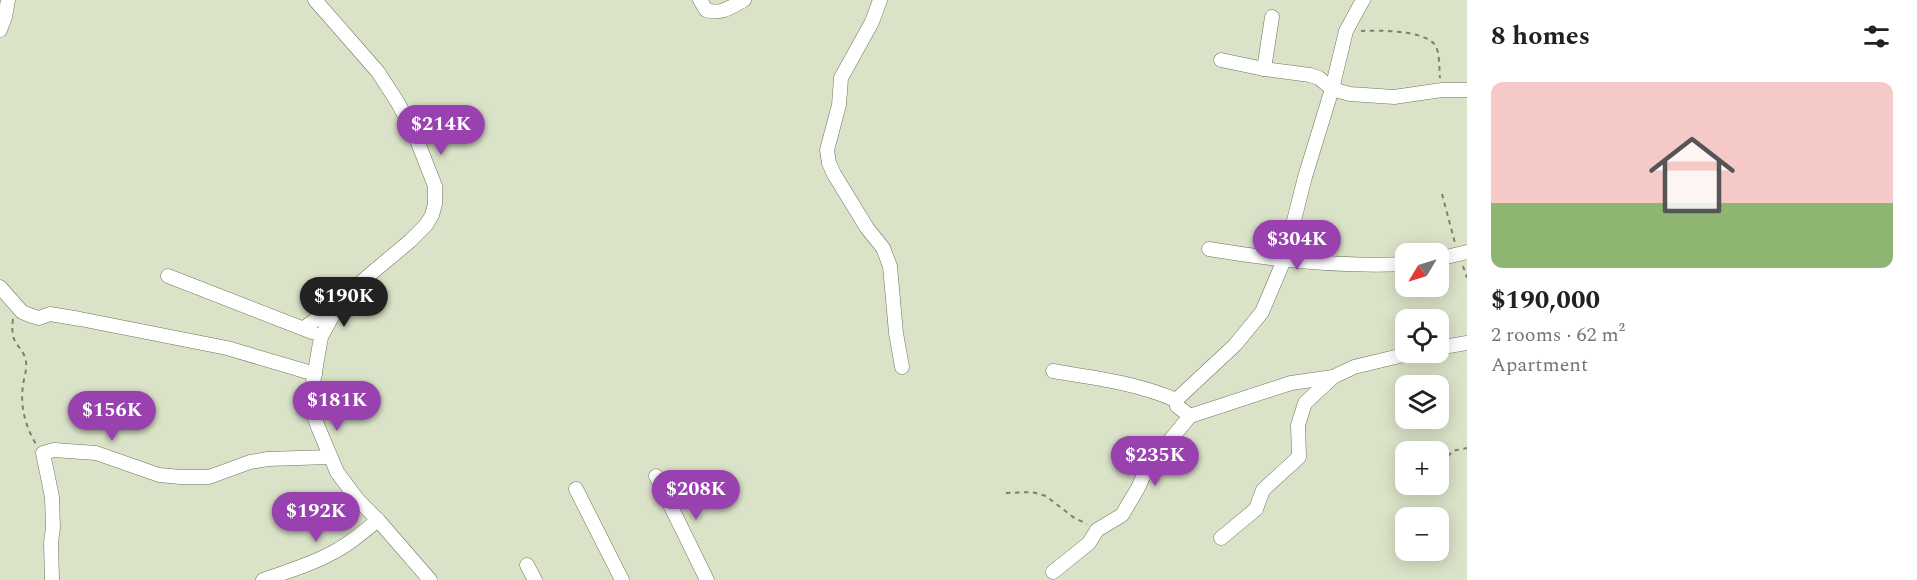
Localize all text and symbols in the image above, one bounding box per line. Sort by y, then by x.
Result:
text: 8 homes [1491,16,1590,56]
icon: filters [1860,20,1893,53]
pin: $214K [399,105,483,156]
text: $214K [411,109,471,139]
icon: home [1638,121,1746,229]
pin: $304K [1255,220,1339,271]
text: $304K [1267,224,1327,254]
north arrow [1395,243,1449,297]
map controls [1395,243,1449,561]
pin: $190K [302,277,386,328]
text: $190,000 [1491,280,1600,320]
text: $190K [314,281,374,311]
button: locate [1395,309,1449,363]
text: 2 rooms · 62 m² [1491,320,1625,350]
text: Apartment [1491,350,1588,380]
button: layers [1395,375,1449,429]
pin: $181K [295,381,379,432]
text: $181K [307,385,367,415]
pin: $156K [70,391,154,442]
text: $156K [82,395,142,425]
pin: $235K [1113,436,1197,487]
text: $235K [1125,440,1185,470]
button: + [1395,441,1449,495]
pin: $208K [654,470,738,521]
text: $208K [666,474,726,504]
pin: $192K [274,492,358,543]
text: $192K [286,496,346,526]
button: − [1395,507,1449,561]

